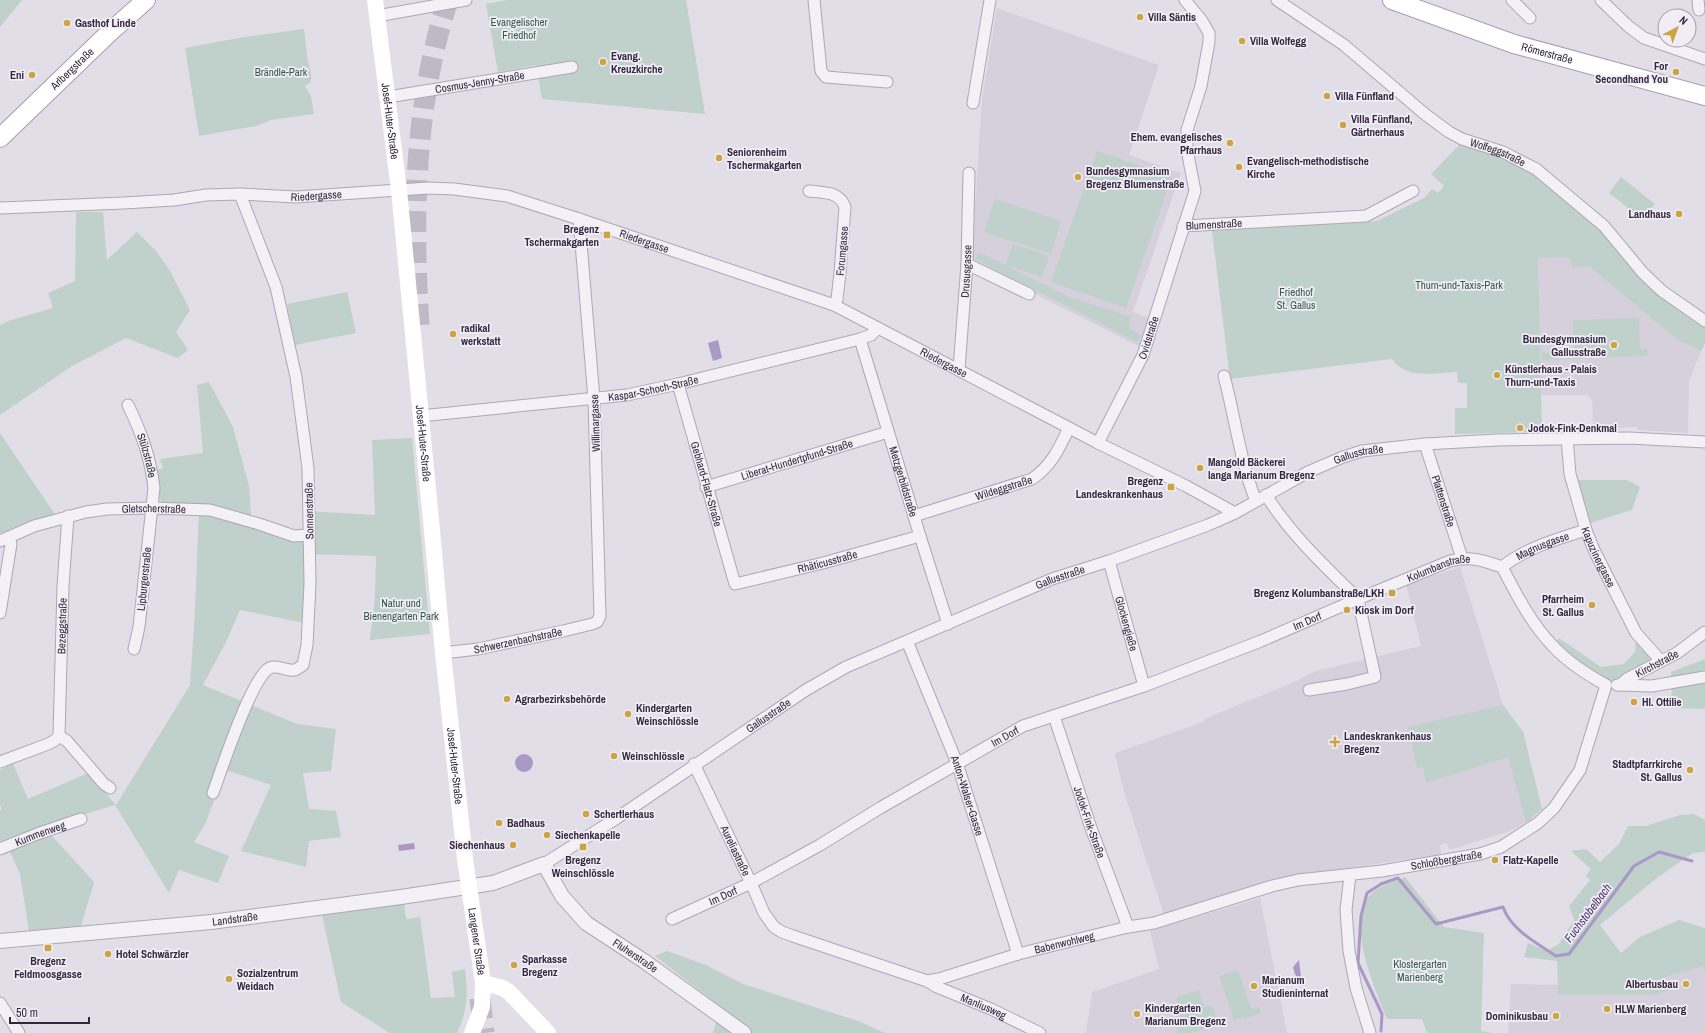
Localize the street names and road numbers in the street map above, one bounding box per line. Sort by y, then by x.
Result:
street label: Römerstraße [1520,39,1574,67]
street label: Arlbergstraße [47,45,97,93]
street label: Cosmus-Jenny-Straße [434,68,526,96]
street label: Josef-Huter-Straße [379,82,402,160]
street label: Wolfeggstraße [1468,135,1528,169]
street label: Riedergasse [290,187,342,204]
street label: Blumenstraße [1185,216,1242,233]
street label: Riedergasse [618,226,671,256]
street label: Forumgasse [833,226,851,276]
street label: Drususgasse [957,245,974,298]
street label: Ovidstraße [1135,314,1162,362]
street label: Riedergasse [918,344,970,380]
street label: Kaspar-Schoch-Straße [607,372,700,404]
street label: Willimargasse [587,394,603,452]
street label: Josef-Huter-Straße [413,404,434,482]
street label: Stülzstraße [134,431,159,479]
street label: Liberat-Hundertpfund-Straße [739,436,855,483]
street label: Gebhard-Flatz-Straße [688,440,725,528]
street label: Gallusstraße [1331,442,1384,467]
street label: Metzgerbildstraße [886,445,921,518]
street label: Wildeggstraße [974,472,1034,503]
street label: Plattenstraße [1429,473,1458,529]
street label: Sonnenstraße [302,483,316,539]
street label: Gletscherstraße [121,501,186,516]
street label: Kapuzinergasse [1578,525,1619,590]
street label: Magnusgasse [1513,529,1571,563]
street label: Lipburgerstraße [134,546,154,612]
street label: Rhäticusstraße [796,547,859,576]
street label: Kolumbanstraße [1405,552,1470,585]
street label: Gallusstraße [1033,562,1086,592]
street label: Glockengieße [1112,595,1141,653]
street label: Bezeggstraße [54,598,70,654]
street label: Im Dorf [1291,609,1324,633]
street label: Schwerzenbachstraße [473,624,563,656]
street label: Kirchstraße [1633,646,1681,680]
street label: Gallusstraße [743,695,793,736]
street label: Im Dorf [989,723,1022,750]
street label: Josef-Huter-Straße [444,727,466,805]
street label: Anton-Walser-Gasse [947,752,987,837]
street label: Jodok-Fink-Straße [1071,785,1109,860]
street label: Kummenweg [13,818,67,849]
street label: Aureliastraße [717,822,754,878]
street label: Schloßbergstraße [1410,847,1483,873]
street label: Im Dorf [707,883,740,908]
street label: Langener Straße [465,907,489,976]
street label: Landstraße [211,909,259,929]
street label: Babenwohlweg [1033,929,1096,957]
street label: Fluherstraße [610,936,661,976]
street label: Manliusweg [959,990,1009,1022]

